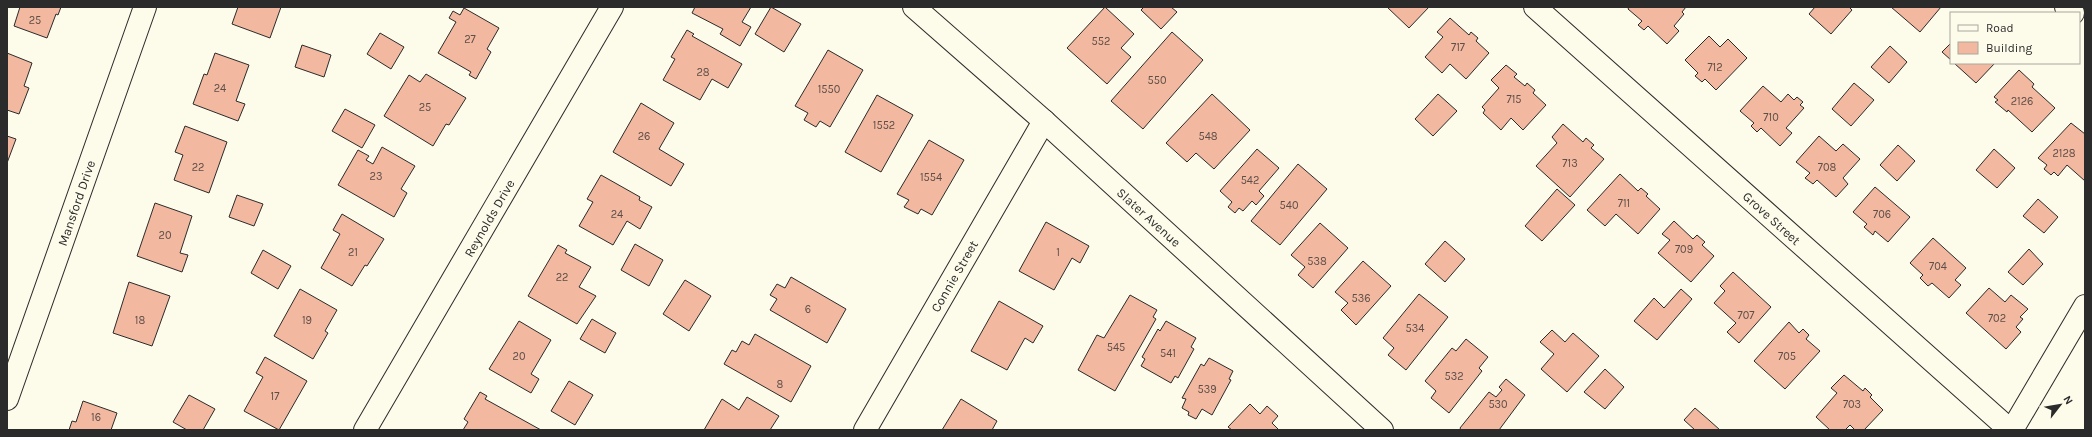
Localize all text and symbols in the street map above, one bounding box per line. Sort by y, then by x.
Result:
legend [1950,12,2080,64]
house number: 25 [29,14,41,27]
text: Road [1986,21,2014,35]
house number: 27 [464,33,476,46]
house number: 552 [1092,35,1110,48]
house number: 717 [1451,41,1465,54]
text: Building [1986,41,2033,55]
house number: 712 [1707,61,1723,74]
house number: 28 [696,66,710,79]
house number: 550 [1148,74,1166,87]
house number: 24 [214,82,226,95]
house number: 1550 [818,83,840,96]
house number: 715 [1506,93,1522,106]
house number: 2126 [2011,95,2033,108]
house number: 25 [419,101,431,114]
house number: 710 [1763,111,1779,124]
house number: 1552 [873,119,895,132]
house number: 26 [638,130,650,143]
house number: 548 [1198,130,1218,143]
house number: 2128 [2052,147,2076,160]
house number: 713 [1562,157,1578,170]
street label: Mansford Drive [55,158,98,248]
house number: 22 [192,161,204,174]
house number: 708 [1818,161,1836,174]
house number: 23 [370,170,382,183]
house number: 1554 [920,171,942,184]
house number: 542 [1241,174,1259,187]
street label: Reynolds Drive [461,176,518,260]
street label: Slater Avenue [1114,185,1184,250]
street label: Grove Street [1740,189,1804,248]
house number: 711 [1618,197,1630,210]
house number: 540 [1280,199,1298,212]
house number: 24 [611,208,623,221]
house number: 706 [1873,208,1891,221]
house number: 20 [159,229,171,242]
street label: Connie Street [928,238,981,315]
house number: 709 [1675,243,1693,256]
house number: 21 [348,246,358,259]
house number: 1 [1056,246,1060,259]
house number: 538 [1307,255,1327,268]
house number: 704 [1929,260,1947,273]
house number: 22 [556,271,568,284]
house number: 536 [1351,292,1371,305]
house number: 6 [805,303,811,316]
house number: 707 [1738,309,1754,322]
house number: 702 [1988,312,2006,325]
house number: 18 [135,314,145,327]
house number: 19 [302,314,312,327]
house number: 534 [1406,322,1424,335]
house number: 545 [1107,341,1125,354]
house number: 541 [1160,347,1176,360]
house number: 20 [513,350,525,363]
house number: 705 [1778,350,1796,363]
house number: 532 [1444,370,1464,383]
house number: 8 [777,378,784,391]
house number: 539 [1197,383,1217,396]
north arrow [2040,385,2080,425]
house number: 17 [271,390,279,403]
text: N [2061,393,2076,407]
house number: 530 [1488,398,1508,411]
house number: 703 [1843,398,1861,411]
house number: 16 [91,411,101,424]

